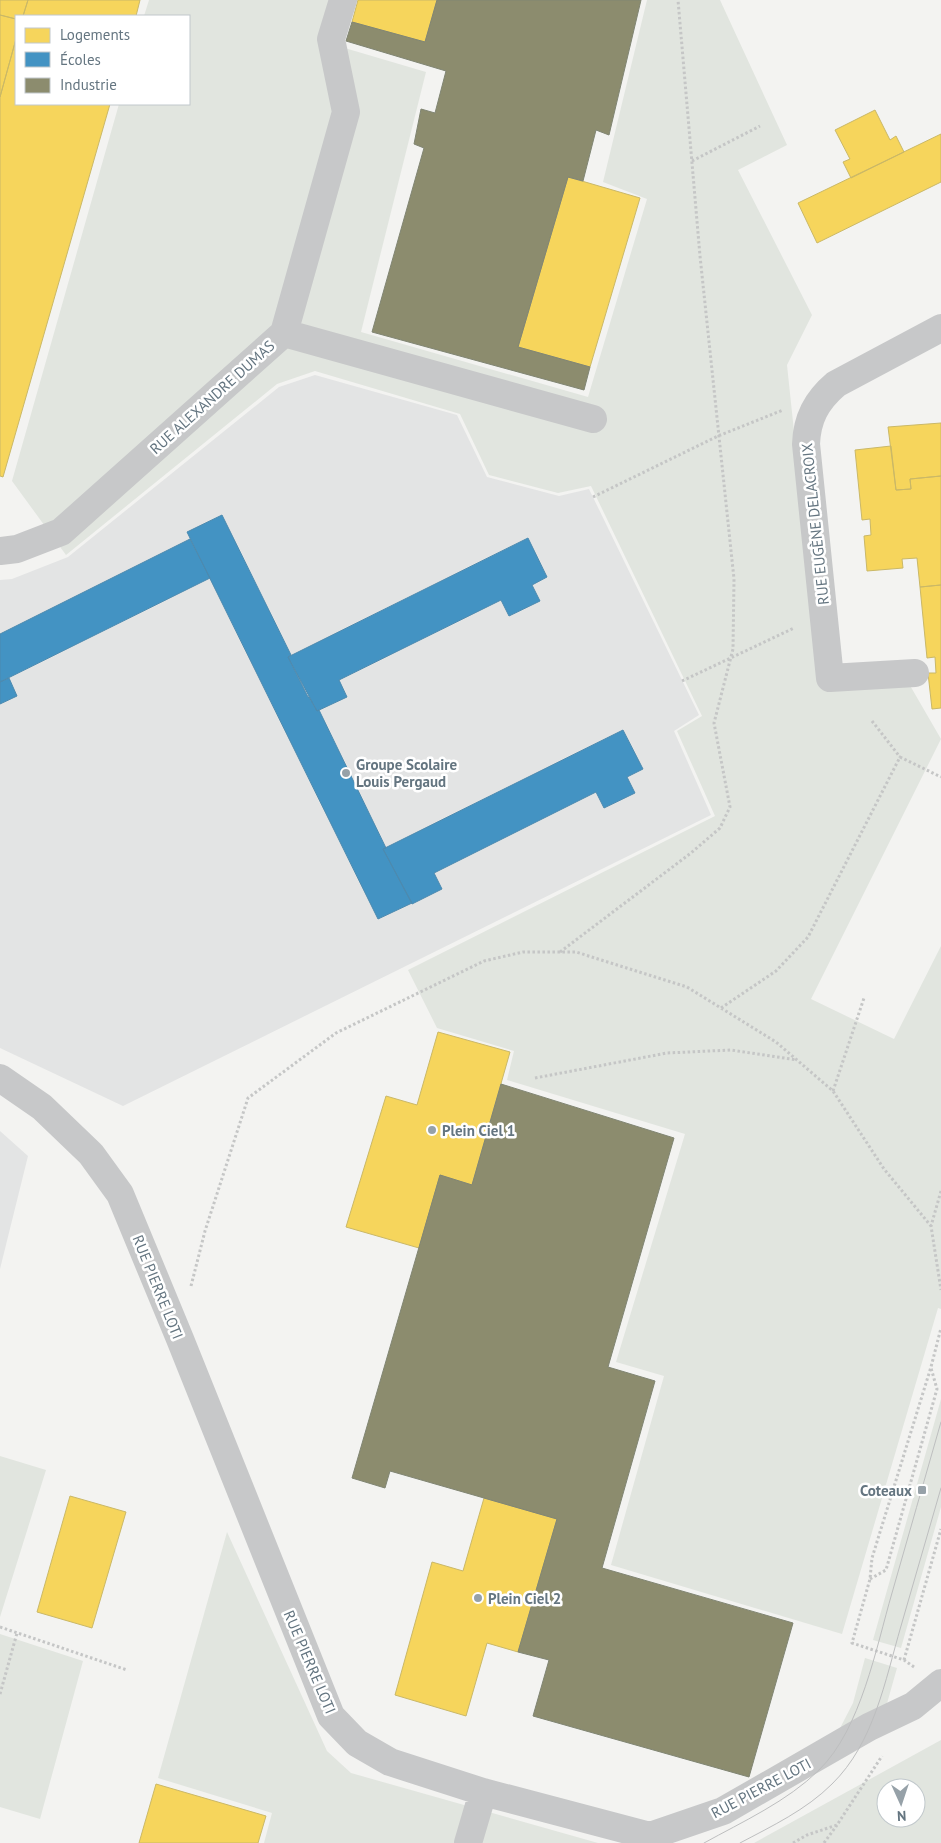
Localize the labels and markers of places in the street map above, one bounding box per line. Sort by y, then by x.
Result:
place label: Groupe Scolaire Louis Pergaud [356,755,457,791]
marker: Groupe Scolaire Louis Pergaud [340,767,352,779]
place label: Plein Ciel 1 [442,1121,515,1140]
marker: Plein Ciel 1 [426,1124,438,1136]
place label: Coteaux [860,1481,912,1500]
marker: Coteaux [916,1484,928,1496]
place label: Plein Ciel 2 [488,1589,561,1608]
marker: Plein Ciel 2 [472,1592,484,1604]

